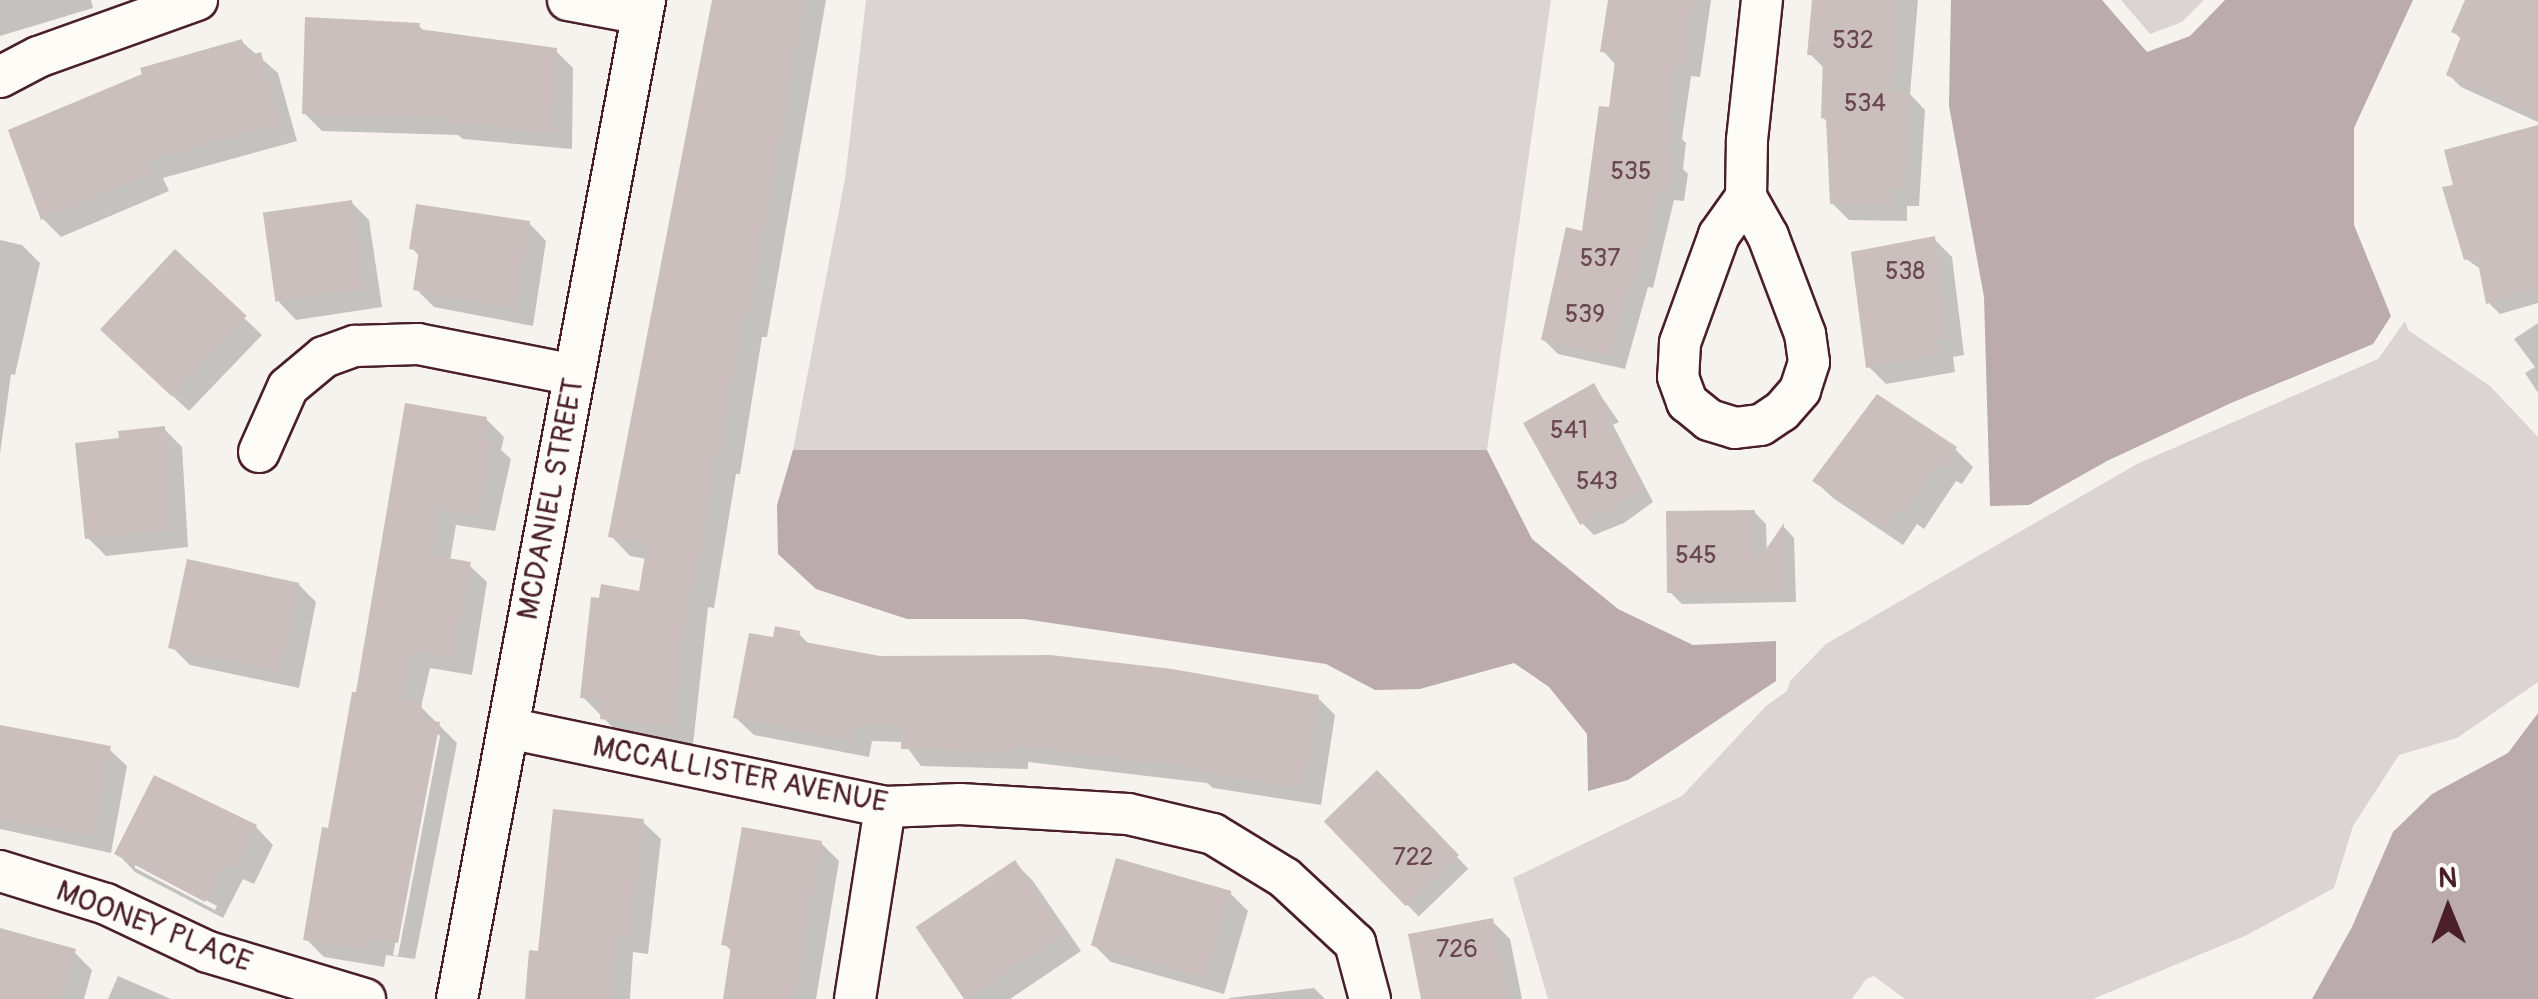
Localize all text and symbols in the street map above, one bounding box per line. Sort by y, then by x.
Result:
house number: 532 [1832,26,1874,56]
house number: 534 [1844,89,1886,119]
house number: 535 [1610,157,1652,187]
house number: 537 [1580,244,1620,274]
house number: 538 [1885,257,1925,287]
house number: 539 [1565,300,1605,330]
street label: MCDANIEL STREET [510,375,592,623]
house number: 541 [1550,416,1588,446]
house number: 543 [1576,467,1618,497]
house number: 545 [1675,541,1717,571]
street label: MCCALLISTER AVENUE [590,729,890,821]
house number: 722 [1392,843,1434,873]
north arrow [2398,859,2498,959]
text: N [2438,861,2457,896]
street label: MOONEY PLACE [51,873,257,981]
house number: 726 [1436,935,1478,965]

